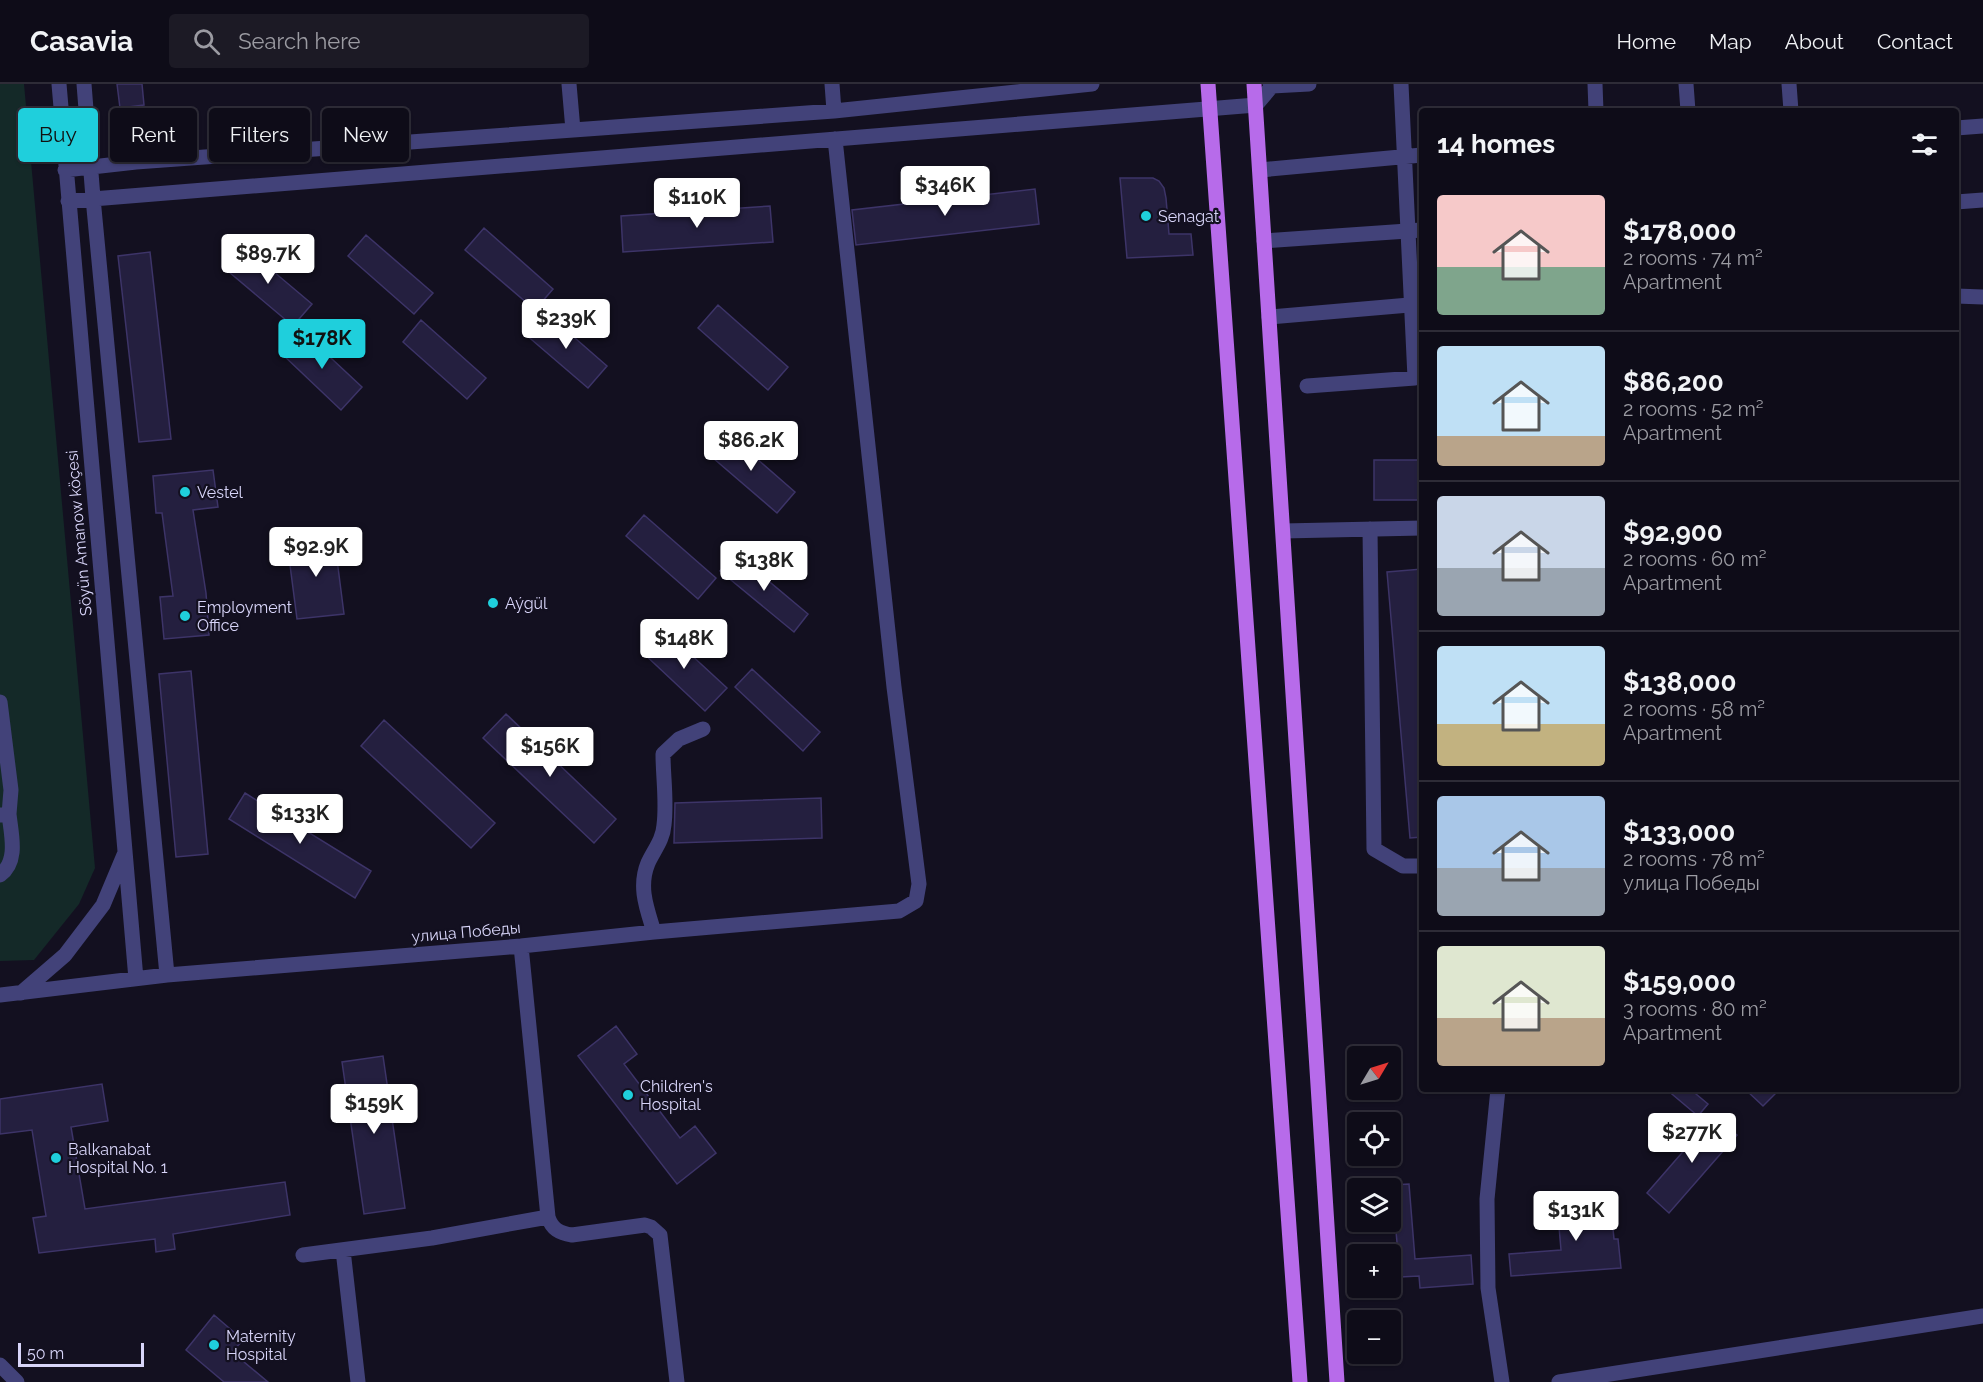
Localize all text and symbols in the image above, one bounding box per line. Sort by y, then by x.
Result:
search box [169,14,589,68]
text: Casavia [30,25,133,58]
icon: search [190,25,223,58]
text: Search here [238,28,360,54]
text: Home [1617,29,1676,54]
text: Map [1709,29,1752,54]
text: About [1785,29,1844,54]
text: Contact [1877,29,1953,54]
chip: Buy [18,108,98,162]
chip: Rent [110,108,197,162]
chip: Filters [209,108,310,162]
chip: New [322,108,409,162]
icon: filters [1908,128,1941,161]
text: 14 homes [1437,129,1555,159]
pin: $346K [903,166,987,217]
text: $346K [915,173,975,197]
pin: $110K [655,178,739,229]
text: $110K [668,185,726,209]
place label: Senagat [1158,207,1220,226]
marker: Senagat [1139,209,1153,223]
text: $178,000 [1623,216,1737,246]
icon: home [1485,219,1557,291]
pin: $89.7K [219,234,317,285]
text: $89.7K [235,241,301,265]
text: 2 rooms · 74 m² [1623,246,1763,270]
text: Apartment [1623,270,1722,294]
pin: $239K [524,299,608,350]
text: $239K [536,306,596,330]
pin: $178K [280,319,364,370]
text: $178K [292,326,352,350]
text: $86,200 [1623,367,1724,397]
icon: home [1485,370,1557,442]
text: 2 rooms · 52 m² [1623,397,1764,421]
pin: $86.2K [702,421,800,472]
text: Apartment [1623,421,1722,445]
text: $86.2K [718,428,784,452]
street label: Söyün Amanow köçesi [62,449,96,617]
place label: Vestel [197,483,244,502]
marker: Vestel [178,485,192,499]
text: $92,900 [1623,517,1723,547]
icon: home [1485,520,1557,592]
pin: $92.9K [267,527,365,578]
text: $92.9K [283,534,349,558]
pin: $138K [722,541,806,592]
text: 2 rooms · 60 m² [1623,547,1767,571]
text: $138K [734,548,794,572]
text: Apartment [1623,571,1722,595]
place label: Aýgül [505,594,548,613]
marker: Aýgül [486,596,500,610]
place label: Employment Office [197,598,293,635]
marker: Employment Office [178,609,192,623]
pin: $148K [642,619,726,670]
text: $148K [654,626,714,650]
text: $138,000 [1623,667,1736,697]
icon: home [1485,670,1557,742]
text: 2 rooms · 58 m² [1623,697,1765,721]
text: Apartment [1623,721,1722,745]
pin: $156K [508,727,592,778]
text: $156K [520,734,580,758]
pin: $133K [258,794,342,845]
text: $133K [271,801,329,825]
text: $133,000 [1623,817,1735,847]
icon: home [1485,820,1557,892]
text: 2 rooms · 78 m² [1623,847,1765,871]
text: улица Победы [1623,871,1760,895]
street label: улица Победы [411,918,521,946]
text: $159,000 [1623,967,1736,997]
icon: home [1485,970,1557,1042]
text: 3 rooms · 80 m² [1623,997,1767,1021]
text: Apartment [1623,1021,1722,1045]
north arrow [1347,1046,1401,1100]
map controls [1347,1046,1401,1364]
place label: Children's Hospital [640,1077,713,1114]
pin: $159K [332,1084,416,1135]
marker: Children's Hospital [621,1088,635,1102]
text: $159K [345,1091,403,1115]
button: locate [1347,1112,1401,1166]
pin: $277K [1650,1113,1734,1164]
text: $277K [1662,1120,1722,1144]
place label: Balkanabat Hospital No. 1 [68,1140,168,1177]
marker: Balkanabat Hospital No. 1 [49,1151,63,1165]
button: layers [1347,1178,1401,1232]
pin: $131K [1534,1191,1618,1242]
text: $131K [1548,1198,1604,1222]
button: + [1347,1244,1401,1298]
button: − [1347,1310,1401,1364]
place label: Maternity Hospital [226,1327,296,1364]
marker: Maternity Hospital [207,1338,221,1352]
scale bar [18,1340,144,1368]
text: 50 m [27,1344,64,1363]

